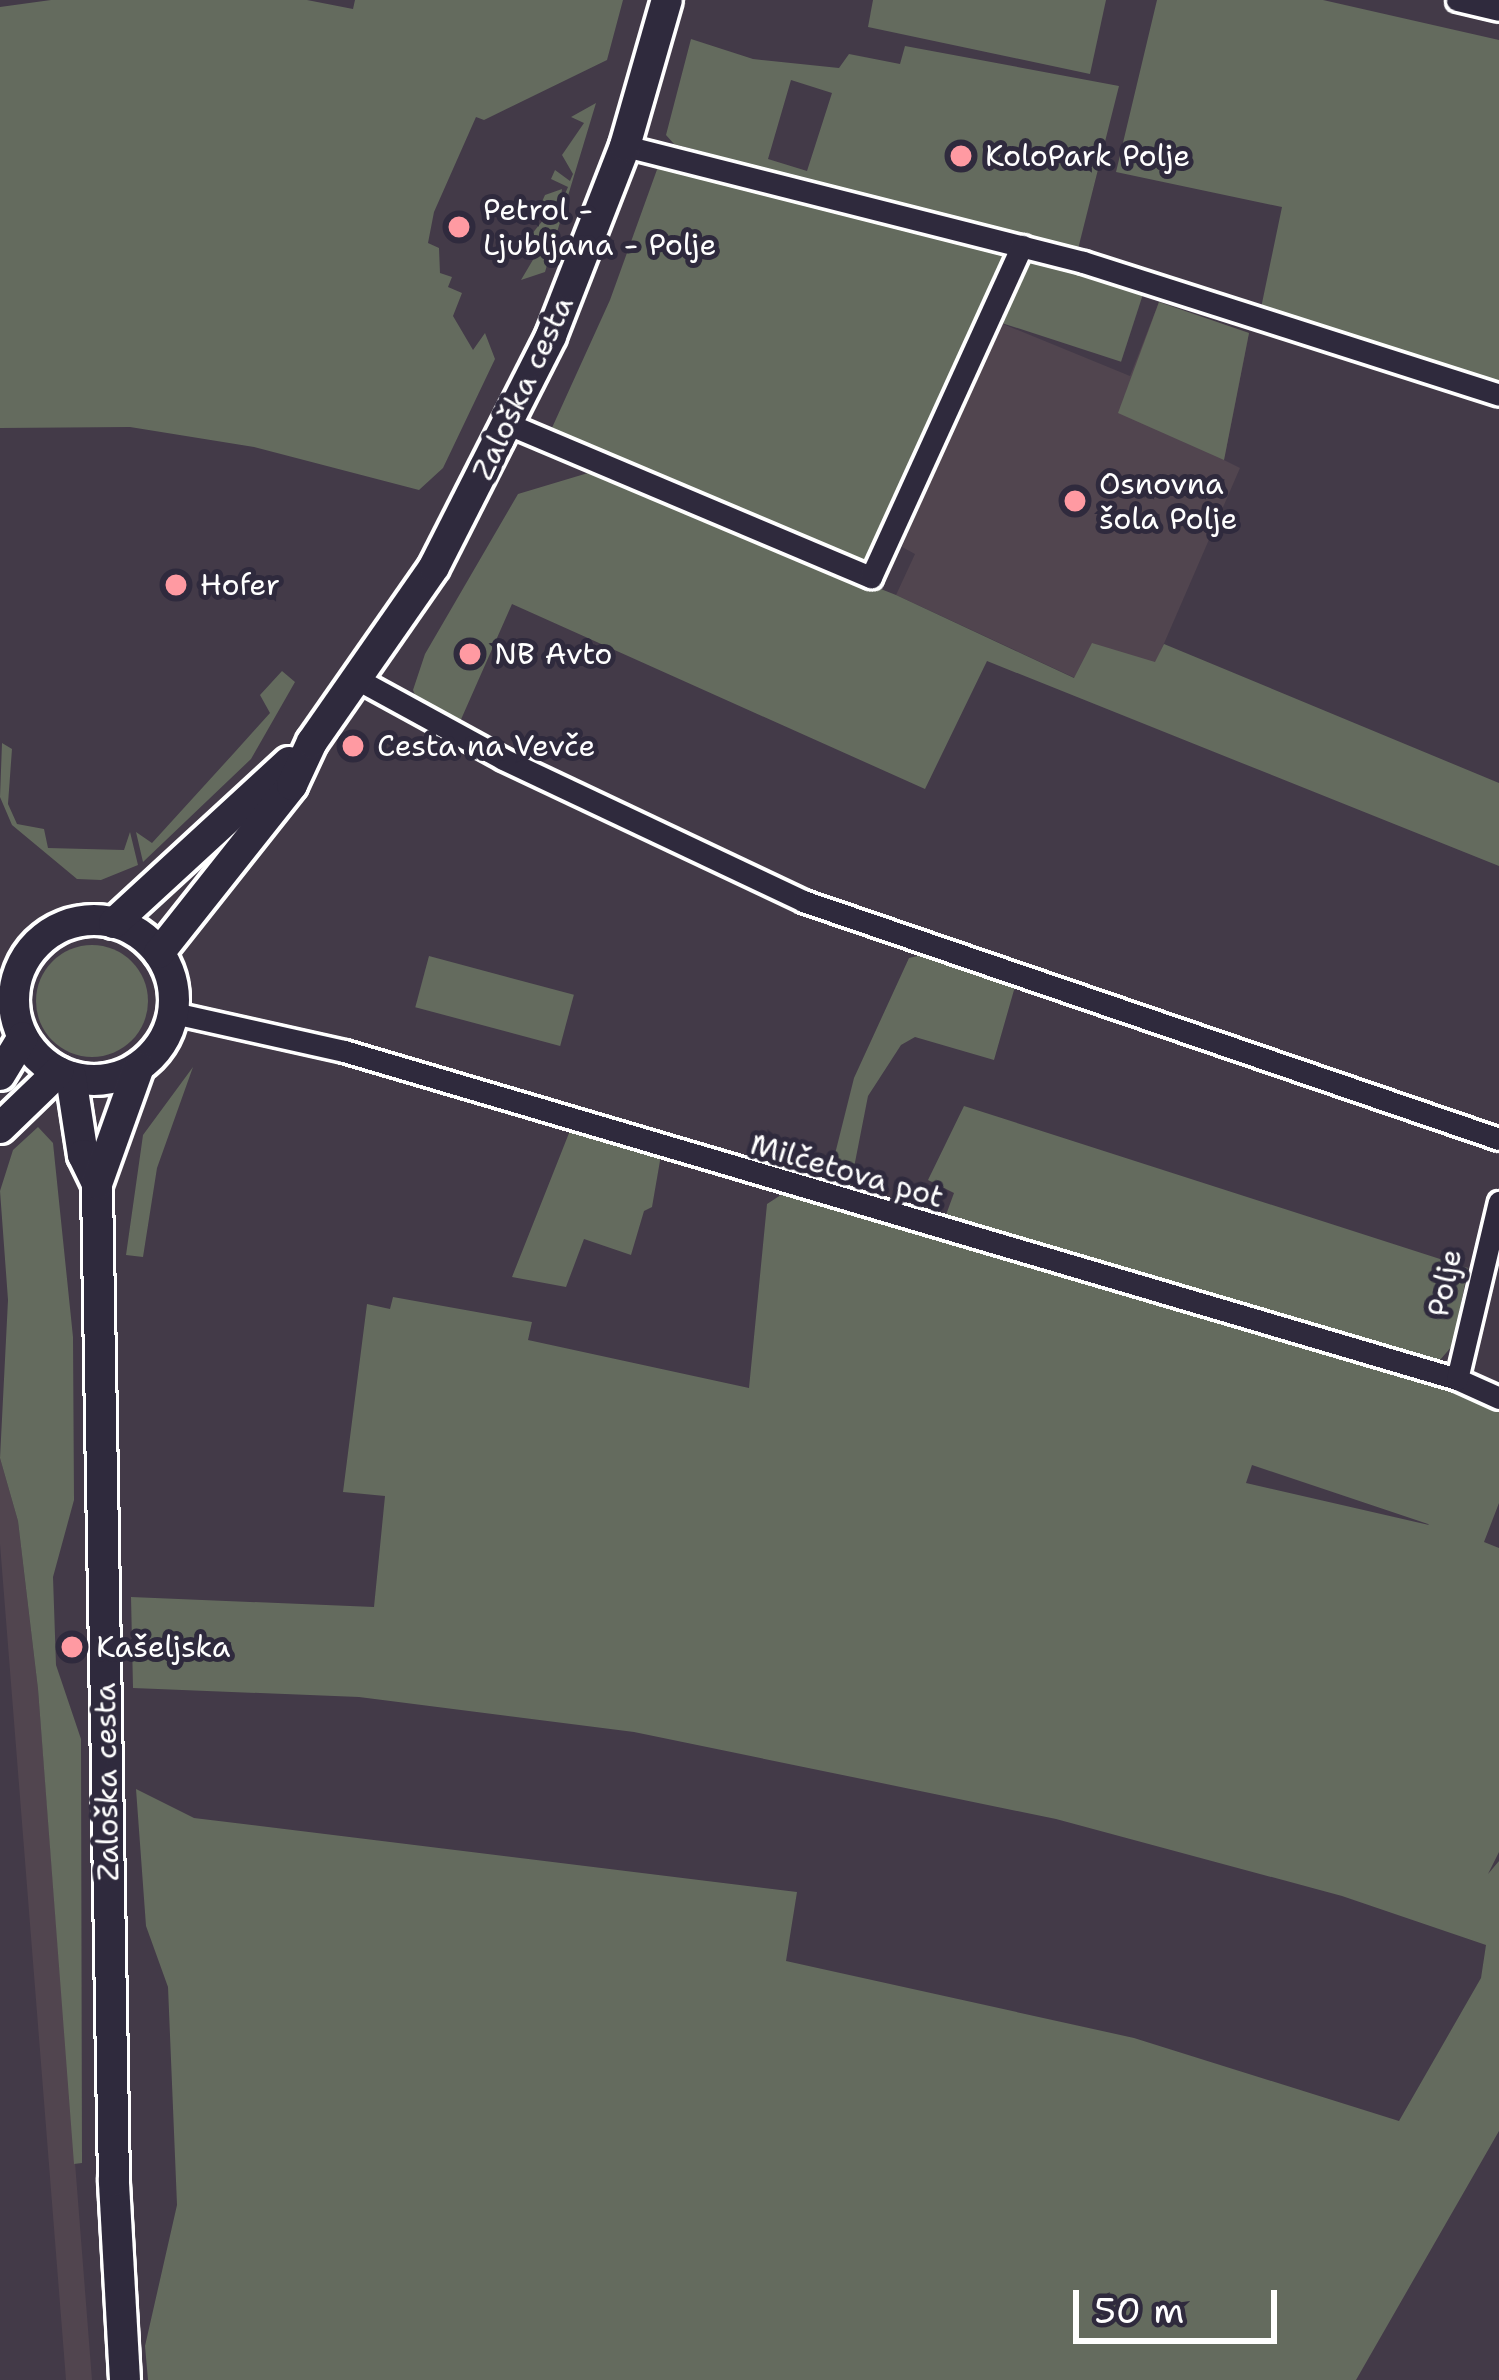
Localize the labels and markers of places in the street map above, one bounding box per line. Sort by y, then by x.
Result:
place label: KoloPark Polje [985,138,1190,174]
marker: KoloPark Polje [948,143,974,169]
place label: Petrol - Ljubljana - Polje [483,192,716,262]
marker: Petrol - Ljubljana - Polje [446,214,472,240]
place label: Osnovna šola Polje [1099,466,1237,536]
marker: Osnovna šola Polje [1062,488,1088,514]
place label: Hofer [200,567,280,603]
marker: Hofer [163,572,189,598]
place label: NB Avto [494,636,613,672]
marker: NB Avto [457,641,483,667]
place label: Cesta na Vevče [377,728,596,764]
marker: Cesta na Vevče [340,733,366,759]
place label: Kašeljska [96,1629,230,1665]
marker: Kašeljska [59,1634,85,1660]

